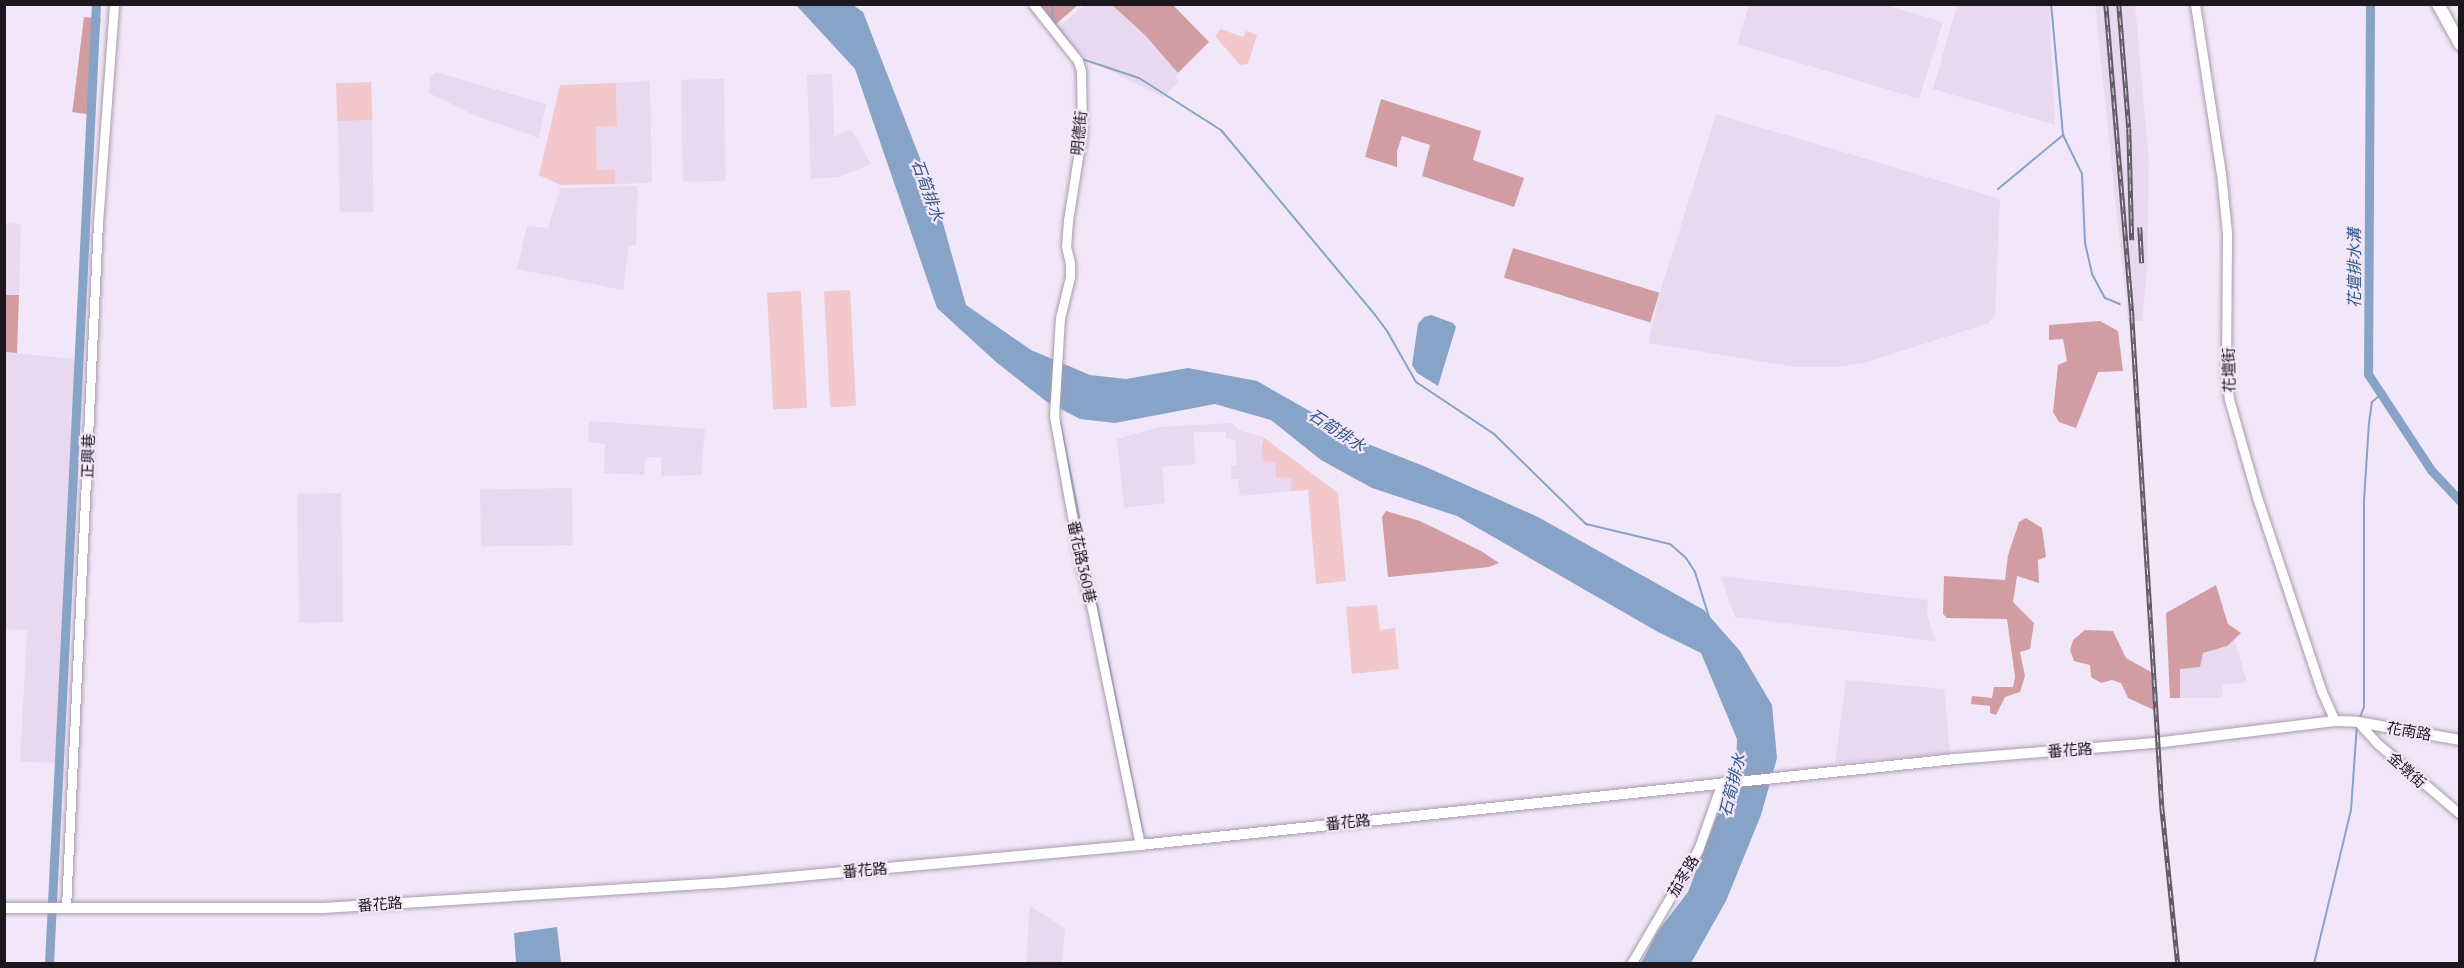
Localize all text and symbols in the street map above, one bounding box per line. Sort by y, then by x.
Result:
street label: 明德街 [1068,110,1090,156]
water label: 石筍排水 [908,157,948,223]
water label: 花壇排水溝 [2344,228,2364,308]
street label: 花壇街 [2220,347,2238,393]
water label: 石筍排水 [1305,405,1369,455]
street label: 正興巷 [78,433,98,479]
street label: 番花路360巷 [1064,519,1100,605]
street label: 花南路 [2385,718,2433,744]
street label: 番花路 [2047,739,2093,761]
street label: 金墩街 [2384,748,2430,792]
water label: 石筍排水 [1715,752,1749,818]
street label: 番花路 [1325,811,1371,833]
street label: 茄苳路 [1664,852,1702,900]
street label: 番花路 [842,859,888,881]
street label: 番花路 [357,893,403,915]

